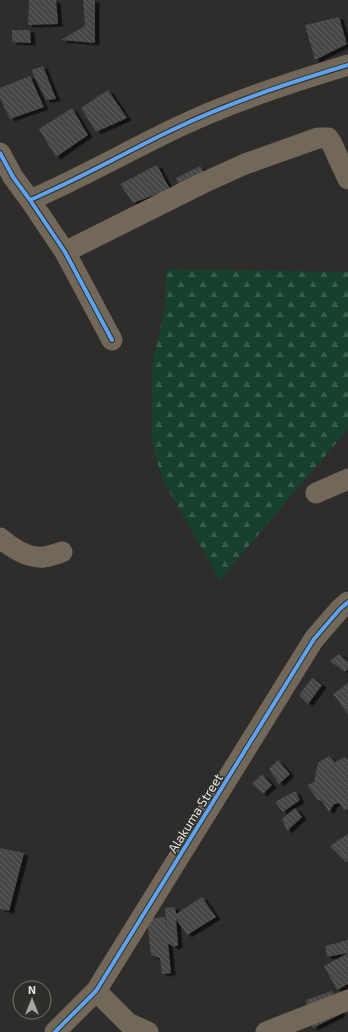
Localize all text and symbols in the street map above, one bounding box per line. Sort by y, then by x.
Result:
street label: Alakuma Street [164,770,226,856]
north arrow [12,980,52,1020]
text: N [28,983,36,996]

